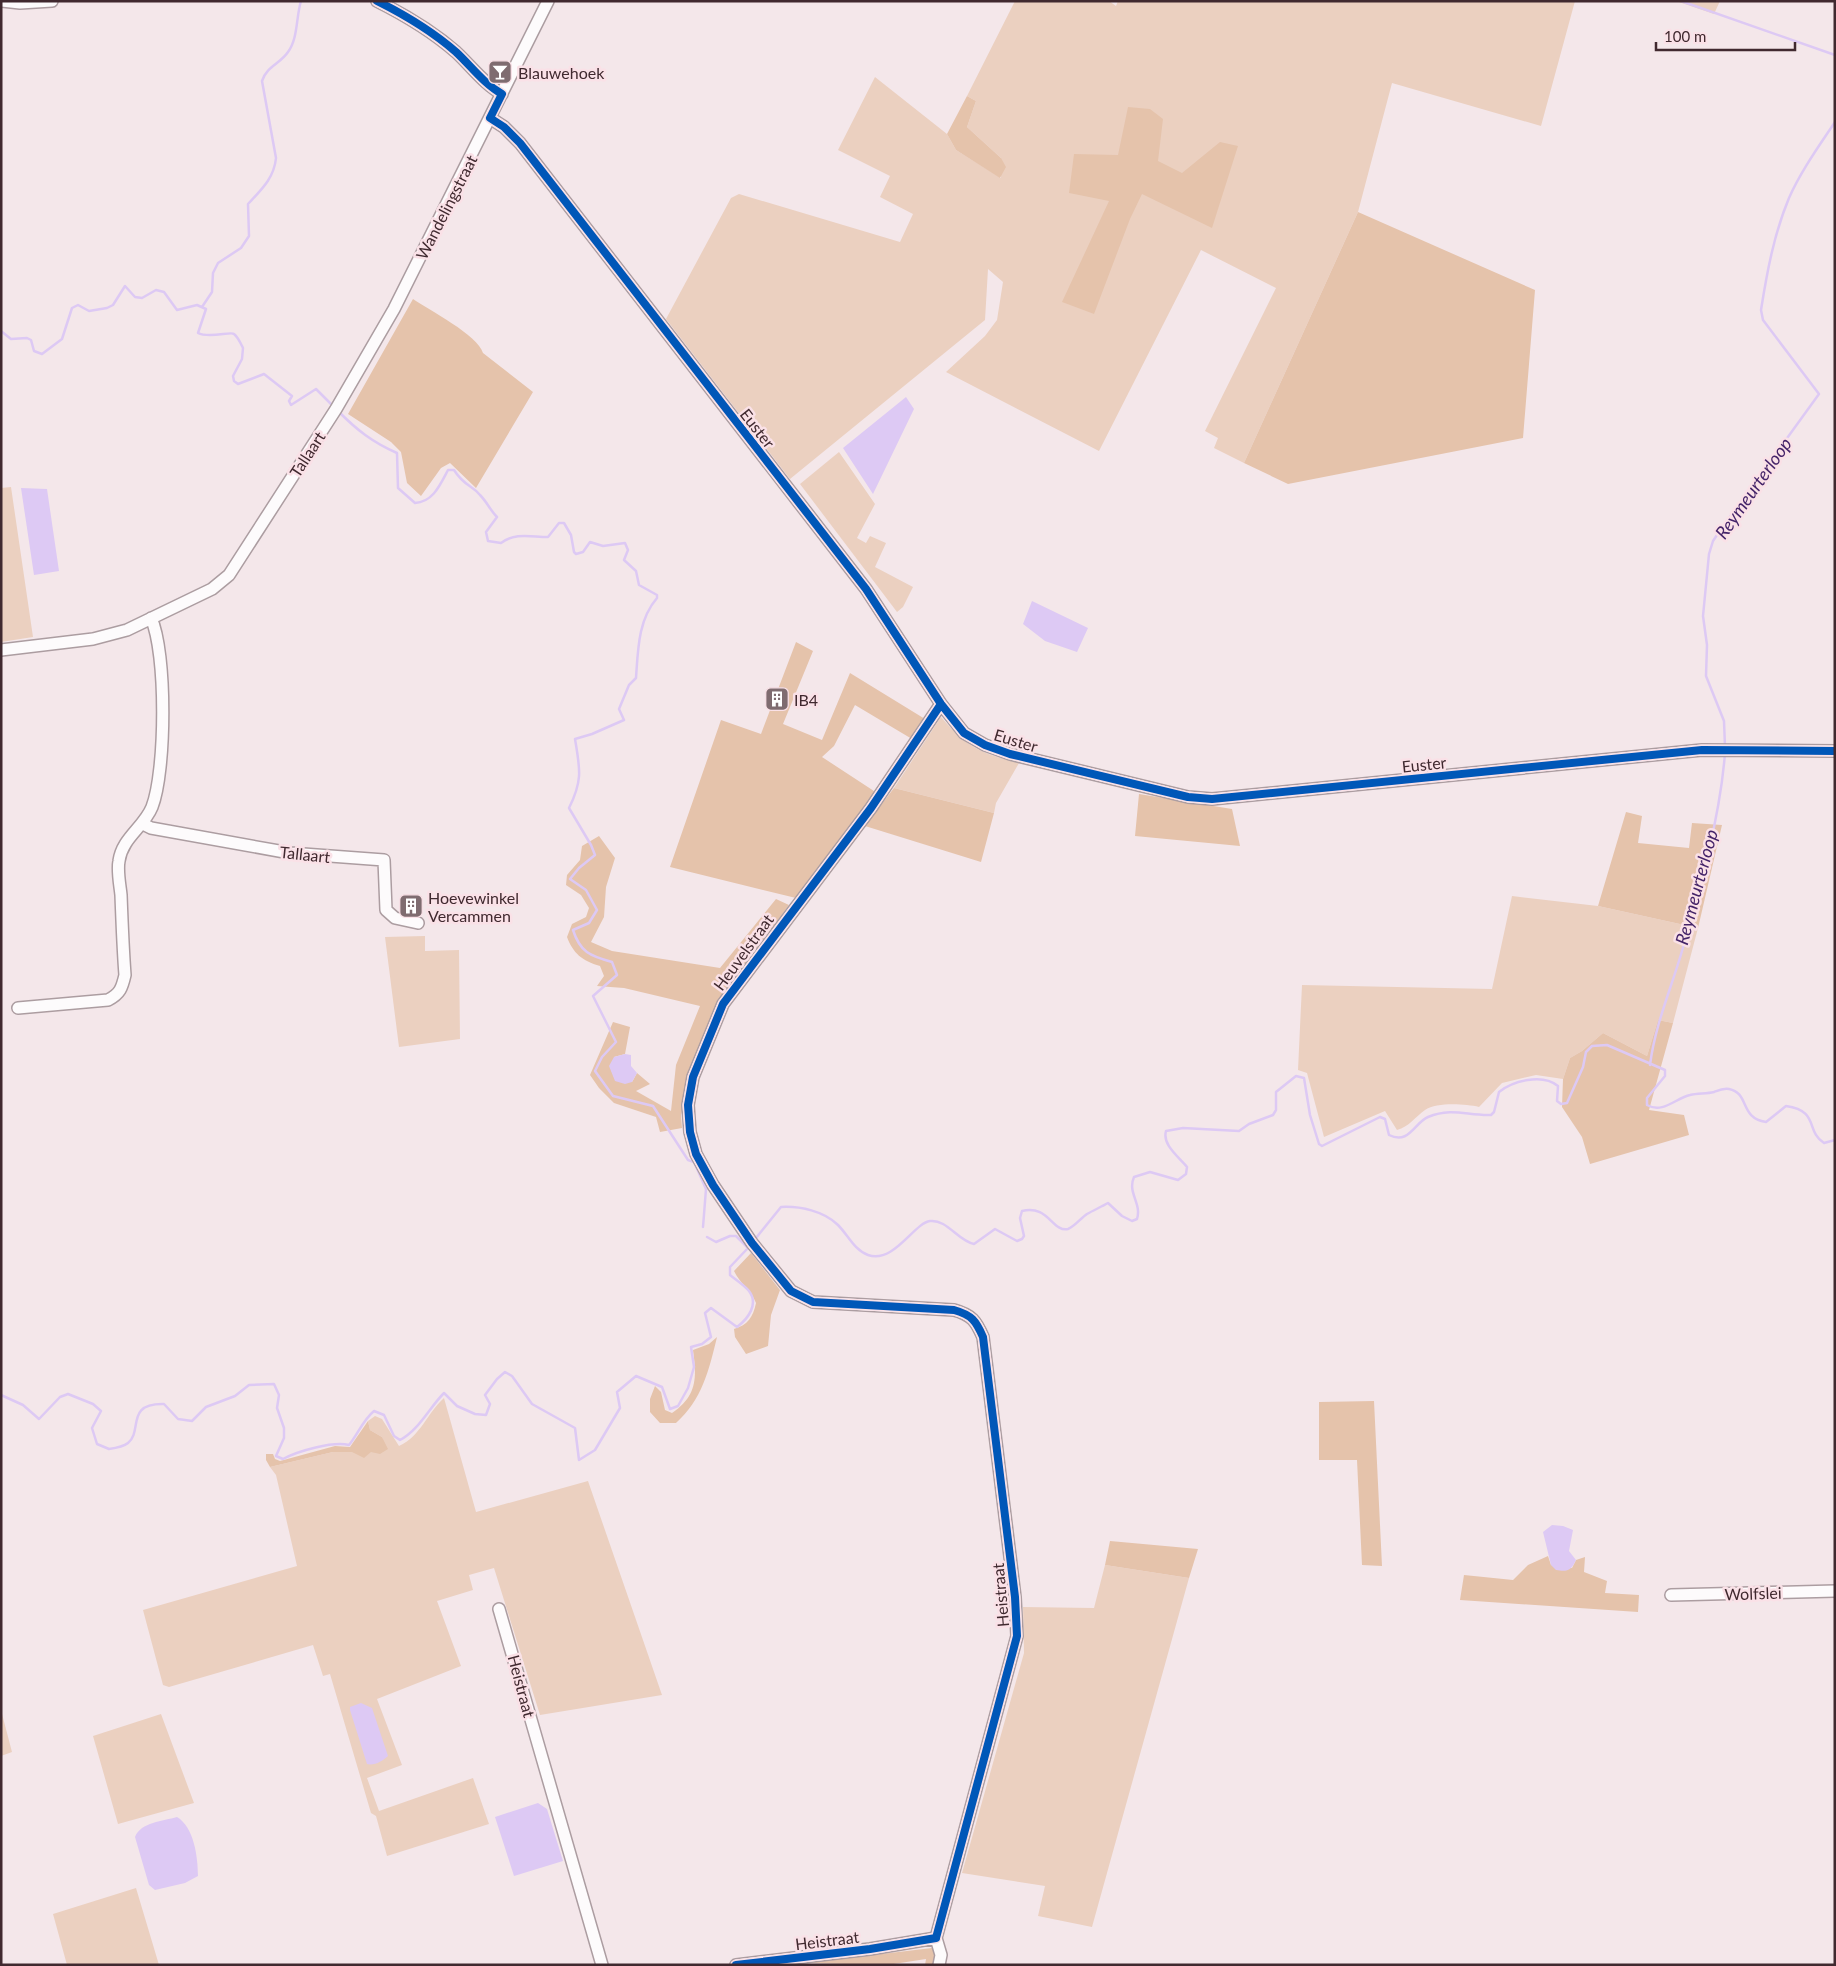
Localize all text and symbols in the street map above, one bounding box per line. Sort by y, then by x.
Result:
scale bar [1656,20,1795,52]
text: 100 m [1664,27,1706,45]
bar icon: Blauwehoek [487,59,513,85]
place label: Blauwehoek [518,63,605,82]
street label: Wandelingstraat [411,151,481,262]
street label: Euster [737,405,779,452]
street label: Tallaart [285,427,329,480]
water label: Reymeurterloop [1710,433,1796,543]
building icon: IB4 [764,686,790,712]
place label: IB4 [794,690,818,709]
street label: Euster [992,724,1040,756]
street label: Euster [1401,752,1447,776]
water label: Reymeurterloop [1670,827,1722,947]
street label: Tallaart [279,842,331,866]
place label: Hoevewinkel Vercammen [428,888,519,925]
building icon: Hoevewinkel Vercammen [398,893,424,919]
street label: Heuvelstraat [709,910,777,994]
street label: Heistraat [988,1562,1012,1628]
street label: Wolfslei [1724,1583,1782,1603]
street label: Heistraat [505,1653,540,1720]
street label: Heistraat [794,1927,860,1953]

